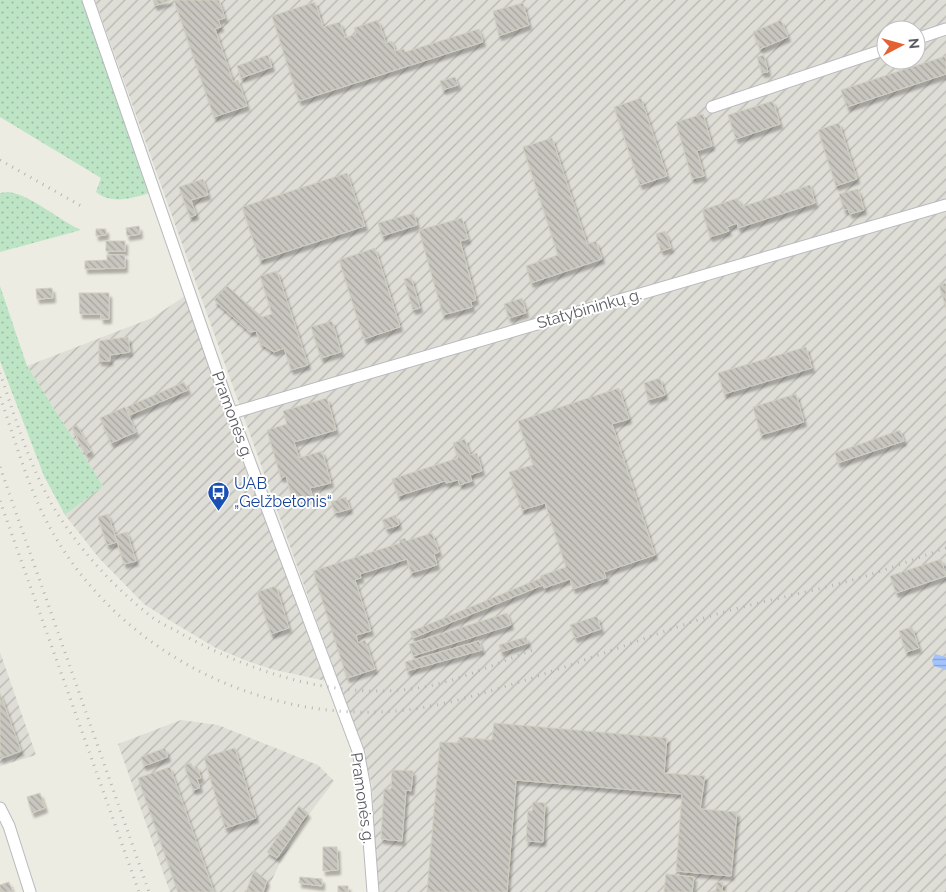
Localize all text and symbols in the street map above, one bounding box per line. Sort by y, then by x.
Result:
north arrow [876,20,926,70]
text: N [905,37,922,50]
street label: Statybininkų g. [535,284,644,333]
street label: Pramonės g. [208,369,257,462]
place label: UAB „Gelžbetonis“ [234,474,332,511]
bus stop icon: UAB „Gelžbetonis“ [206,480,230,511]
street label: Pramonės g. [347,751,378,845]

